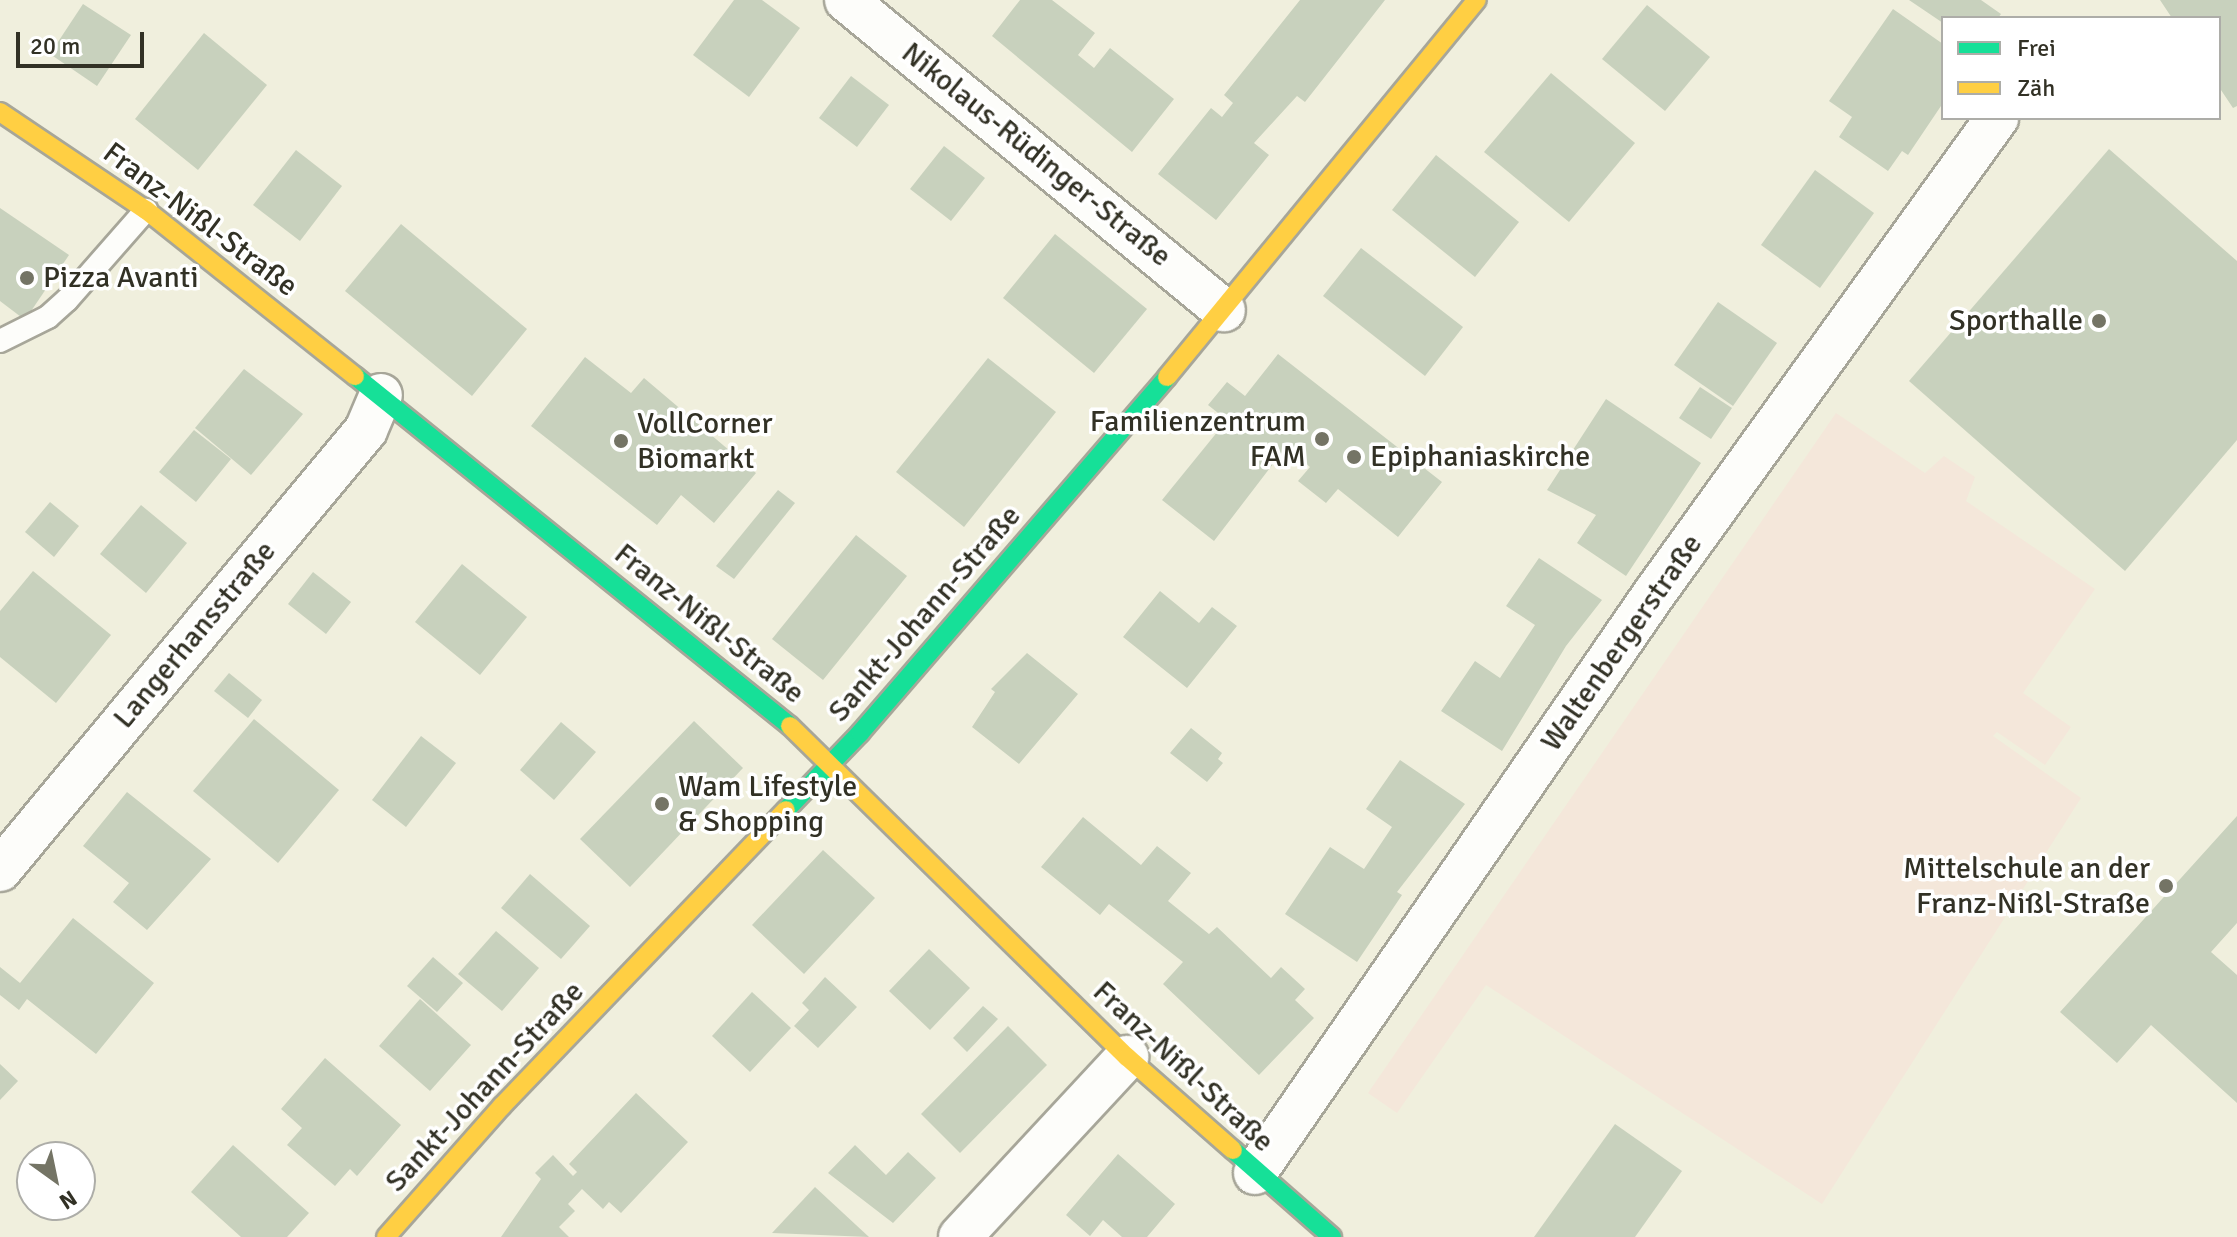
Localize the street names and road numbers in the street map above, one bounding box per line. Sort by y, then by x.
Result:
street label: Nikolaus-Rüdinger-Straße [894,35,1178,275]
street label: Franz-Nißl-Straße [96,135,304,305]
street label: Sankt-Johann-Straße [821,499,1029,729]
street label: Waltenbergerstraße [1534,528,1710,758]
street label: Langerhansstraße [106,534,284,736]
street label: Franz-Nißl-Straße [607,536,811,712]
street label: Sankt-Johann-Straße [378,974,592,1200]
street label: Franz-Nißl-Straße [1085,974,1281,1160]

